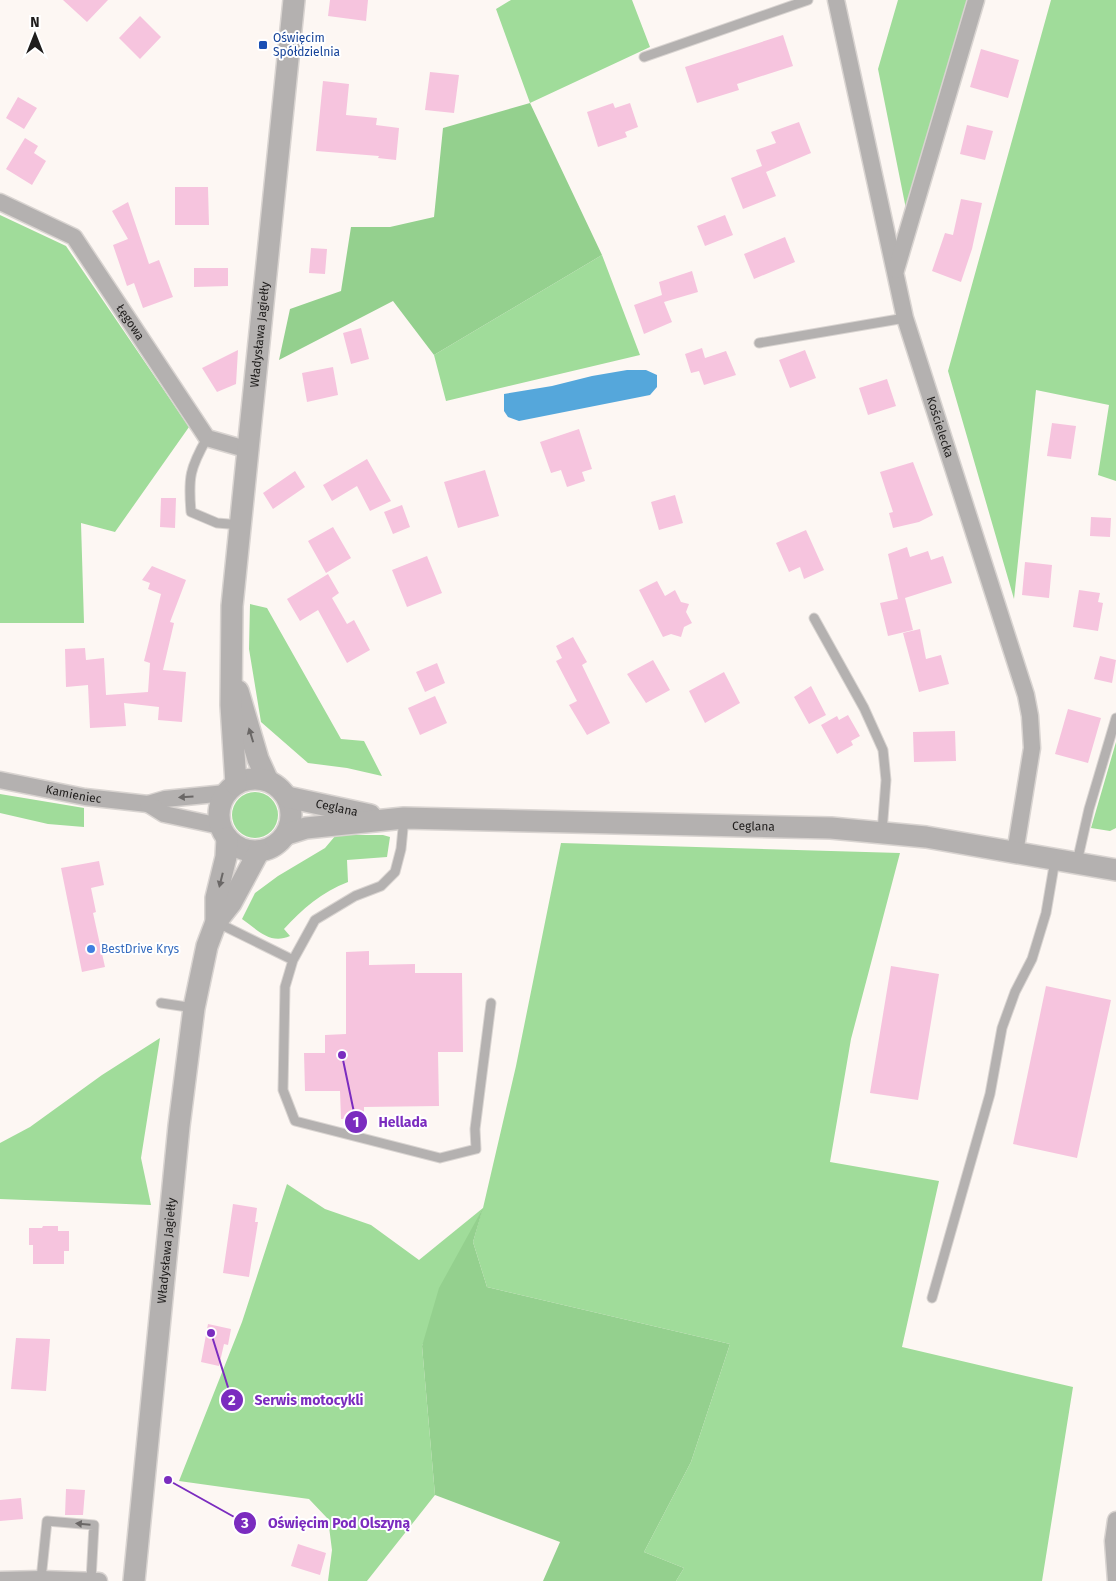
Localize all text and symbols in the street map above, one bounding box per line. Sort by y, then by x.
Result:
north arrow [10,10,60,60]
text: N [30,14,40,31]
place label: Oświęcim Spółdzielnia [273,31,340,59]
marker: Oświęcim Spółdzielnia [257,39,269,51]
street label: Władysława Jagiełły [247,281,272,388]
street label: Łęgowa [113,301,147,343]
street label: Kościelecka [924,395,956,459]
one-way arrow [247,727,255,742]
street label: Kamieniec [44,782,102,806]
one-way arrow [178,794,194,802]
street label: Ceglana [314,796,359,819]
street label: Ceglana [732,819,775,834]
one-way arrow [217,873,225,888]
place label: BestDrive Krys [101,942,180,956]
marker: BestDrive Krys [85,943,97,955]
callout: Hellada [343,1107,437,1136]
text: 1 [353,1113,359,1131]
text: Hellada [378,1114,428,1131]
street label: Władysława Jagiełły [154,1197,179,1304]
callout: Serwis motocykli [220,1385,374,1414]
text: 2 [228,1391,236,1409]
text: Serwis motocykli [255,1392,364,1409]
callout: Oświęcim Pod Olszyną [233,1508,420,1537]
text: 3 [240,1514,249,1532]
text: Oświęcim Pod Olszyną [268,1515,410,1532]
one-way arrow [74,1520,90,1528]

